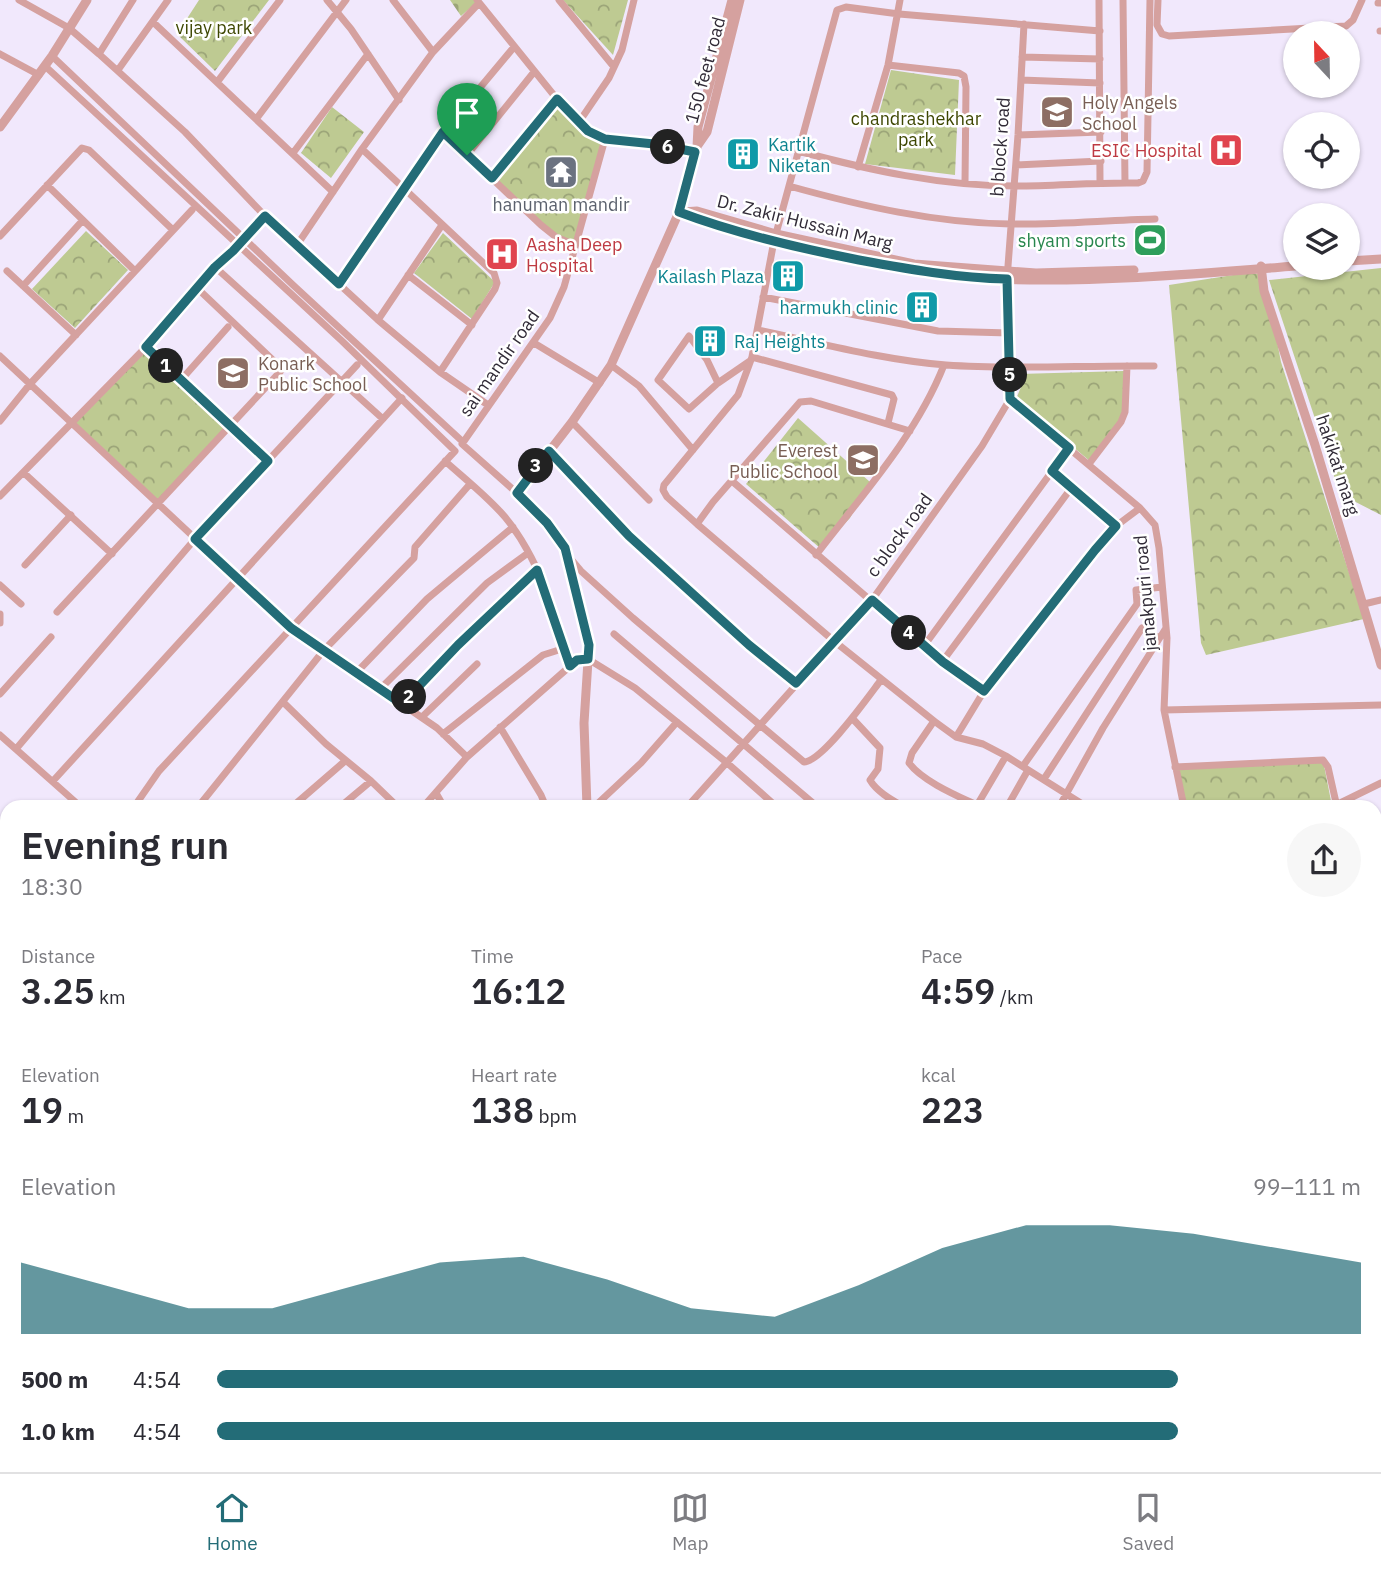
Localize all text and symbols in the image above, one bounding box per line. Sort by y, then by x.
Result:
street label: 150 feet road [680,14,730,126]
park label: vijay park [176,16,253,39]
north arrow [1283,21,1360,98]
map controls [1283,21,1360,280]
pin [437,83,497,155]
place label: Holy Angels School [1082,91,1177,135]
school or university icon: Holy Angels School [1038,93,1076,131]
icon: arrive [448,94,486,132]
street label: b block road [985,97,1015,197]
park label: chandrashekhar park [851,107,982,151]
button: locate [1283,112,1360,189]
pin: 6 [650,130,686,164]
hospital icon: ESIC Hospital [1207,131,1245,169]
place label: Kartik Niketan [768,133,830,177]
text: 6 [662,134,673,158]
building icon: Kartik Niketan [724,135,762,173]
place label: ESIC Hospital [1091,139,1202,162]
temple icon: hanuman mandir [542,153,580,191]
street label: Dr. Zakir Hussain Marg [715,189,896,255]
place label: hanuman mandir [492,193,630,216]
button: layers [1283,203,1360,280]
sports icon: shyam sports [1131,221,1169,259]
place label: shyam sports [1018,229,1126,252]
place label: Aasha Deep Hospital [526,233,622,277]
hospital icon: Aasha Deep Hospital [483,235,521,273]
building icon: Kailash Plaza [769,257,807,295]
place label: Kailash Plaza [658,265,764,288]
building icon: harmukh clinic [903,288,941,326]
place label: harmukh clinic [779,296,898,319]
street label: sai mandir road [454,305,544,421]
building icon: Raj Heights [691,322,729,360]
place label: Raj Heights [734,330,826,353]
pin: 1 [148,348,184,384]
place label: Konark Public School [258,352,367,396]
text: 1 [160,353,171,377]
school or university icon: Konark Public School [214,354,252,392]
pin: 5 [992,358,1028,392]
text: 5 [1004,362,1015,386]
street label: hakikat marg [1311,412,1365,519]
place label: Everest Public School [729,439,838,483]
school or university icon: Everest Public School [844,441,882,479]
pin: 3 [518,448,554,484]
text: 3 [530,453,541,477]
street label: c block road [861,489,937,581]
street label: janakpuri road [1128,534,1162,652]
pin: 4 [892,616,926,650]
text: 4 [903,620,914,644]
pin: 2 [392,680,426,714]
text: 2 [403,684,414,708]
text: Evening run [21,820,229,869]
button: share [1287,823,1361,897]
text: 18:30 [21,871,83,901]
text: Distance [21,944,95,968]
text: Time [471,944,514,968]
text: Pace [921,944,962,968]
text: 3.25 [21,968,94,1014]
text: 16:12 [471,968,566,1014]
text: 4:59 [921,968,995,1014]
text: km [94,985,126,1009]
text: /km [995,985,1034,1009]
text: Elevation [21,1063,100,1087]
text: Heart rate [471,1063,557,1087]
text: kcal [921,1063,956,1087]
text: 19 [21,1087,63,1133]
text: 138 [471,1087,534,1133]
text: 223 [921,1087,984,1133]
text: m [63,1104,84,1128]
text: bpm [534,1104,577,1128]
text: Elevation [21,1171,116,1201]
text: 99–111 m [1253,1171,1361,1201]
text: 500 m [21,1364,88,1394]
text: 4:54 [133,1364,181,1394]
text: 1.0 km [21,1416,95,1446]
text: 4:54 [133,1416,181,1446]
tab: Home [207,1489,258,1555]
tab: Map [671,1489,709,1555]
tab: Saved [1123,1489,1174,1555]

